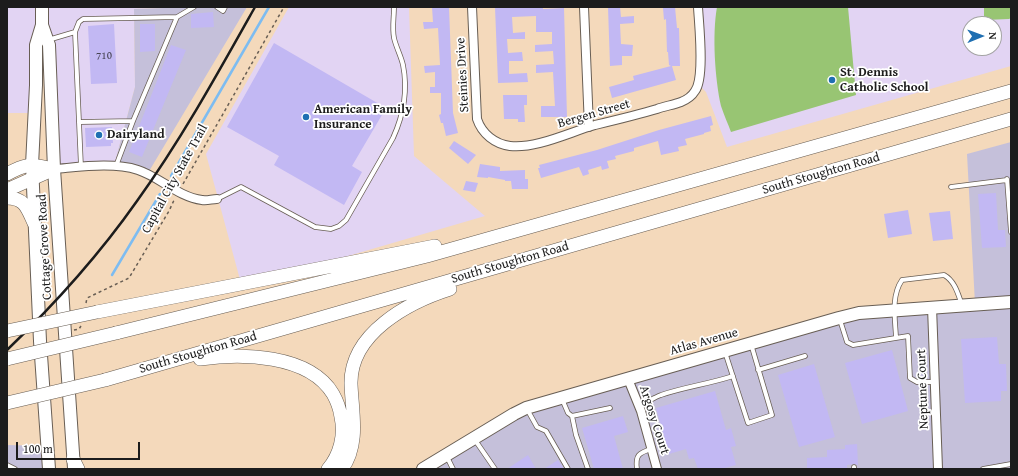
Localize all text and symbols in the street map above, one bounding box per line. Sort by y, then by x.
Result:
north arrow [962,16,1002,56]
text: N [985,32,1001,40]
street label: Steinies Drive [453,37,473,113]
house number: 710 [96,49,112,63]
place label: St. Dennis Catholic School [840,65,929,96]
marker: St. Dennis Catholic School [827,75,837,85]
street label: Bergen Street [556,96,632,132]
place label: American Family Insurance [314,102,412,133]
marker: American Family Insurance [301,112,311,122]
street label: Capital City State Trail [139,122,211,236]
place label: Dairyland [107,127,165,143]
marker: Dairyland [94,130,104,140]
street label: South Stoughton Road [760,150,882,198]
street label: Cottage Grove Road [34,194,56,300]
street label: South Stoughton Road [449,239,571,287]
street label: Atlas Avenue [668,325,740,359]
street label: South Stoughton Road [137,329,259,377]
street label: Neptune Court [914,349,932,429]
street label: Argosy Court [636,384,672,456]
scale bar [18,434,142,460]
text: 100 m [23,440,53,457]

